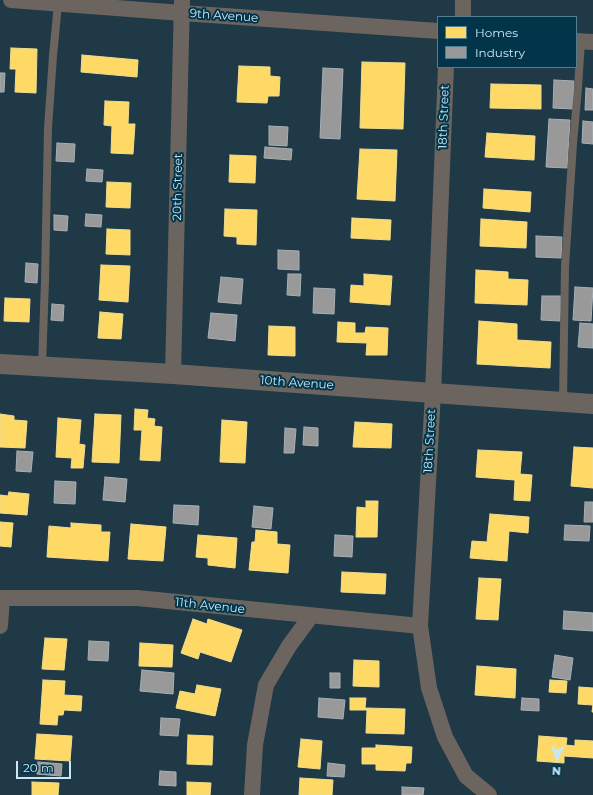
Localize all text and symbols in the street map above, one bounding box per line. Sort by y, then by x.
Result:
street label: 9th Avenue [189,6,259,26]
legend [437,16,577,68]
text: Homes [475,25,518,40]
text: Industry [475,45,525,60]
street label: 18th Street [436,85,452,149]
street label: 20th Street [170,153,186,221]
street label: 10th Avenue [260,373,334,393]
street label: 18th Street [421,408,439,474]
street label: 11th Avenue [174,595,246,617]
north arrow [537,739,577,779]
scale bar [18,753,73,779]
text: 20 m [23,760,54,775]
text: N [552,764,561,778]

